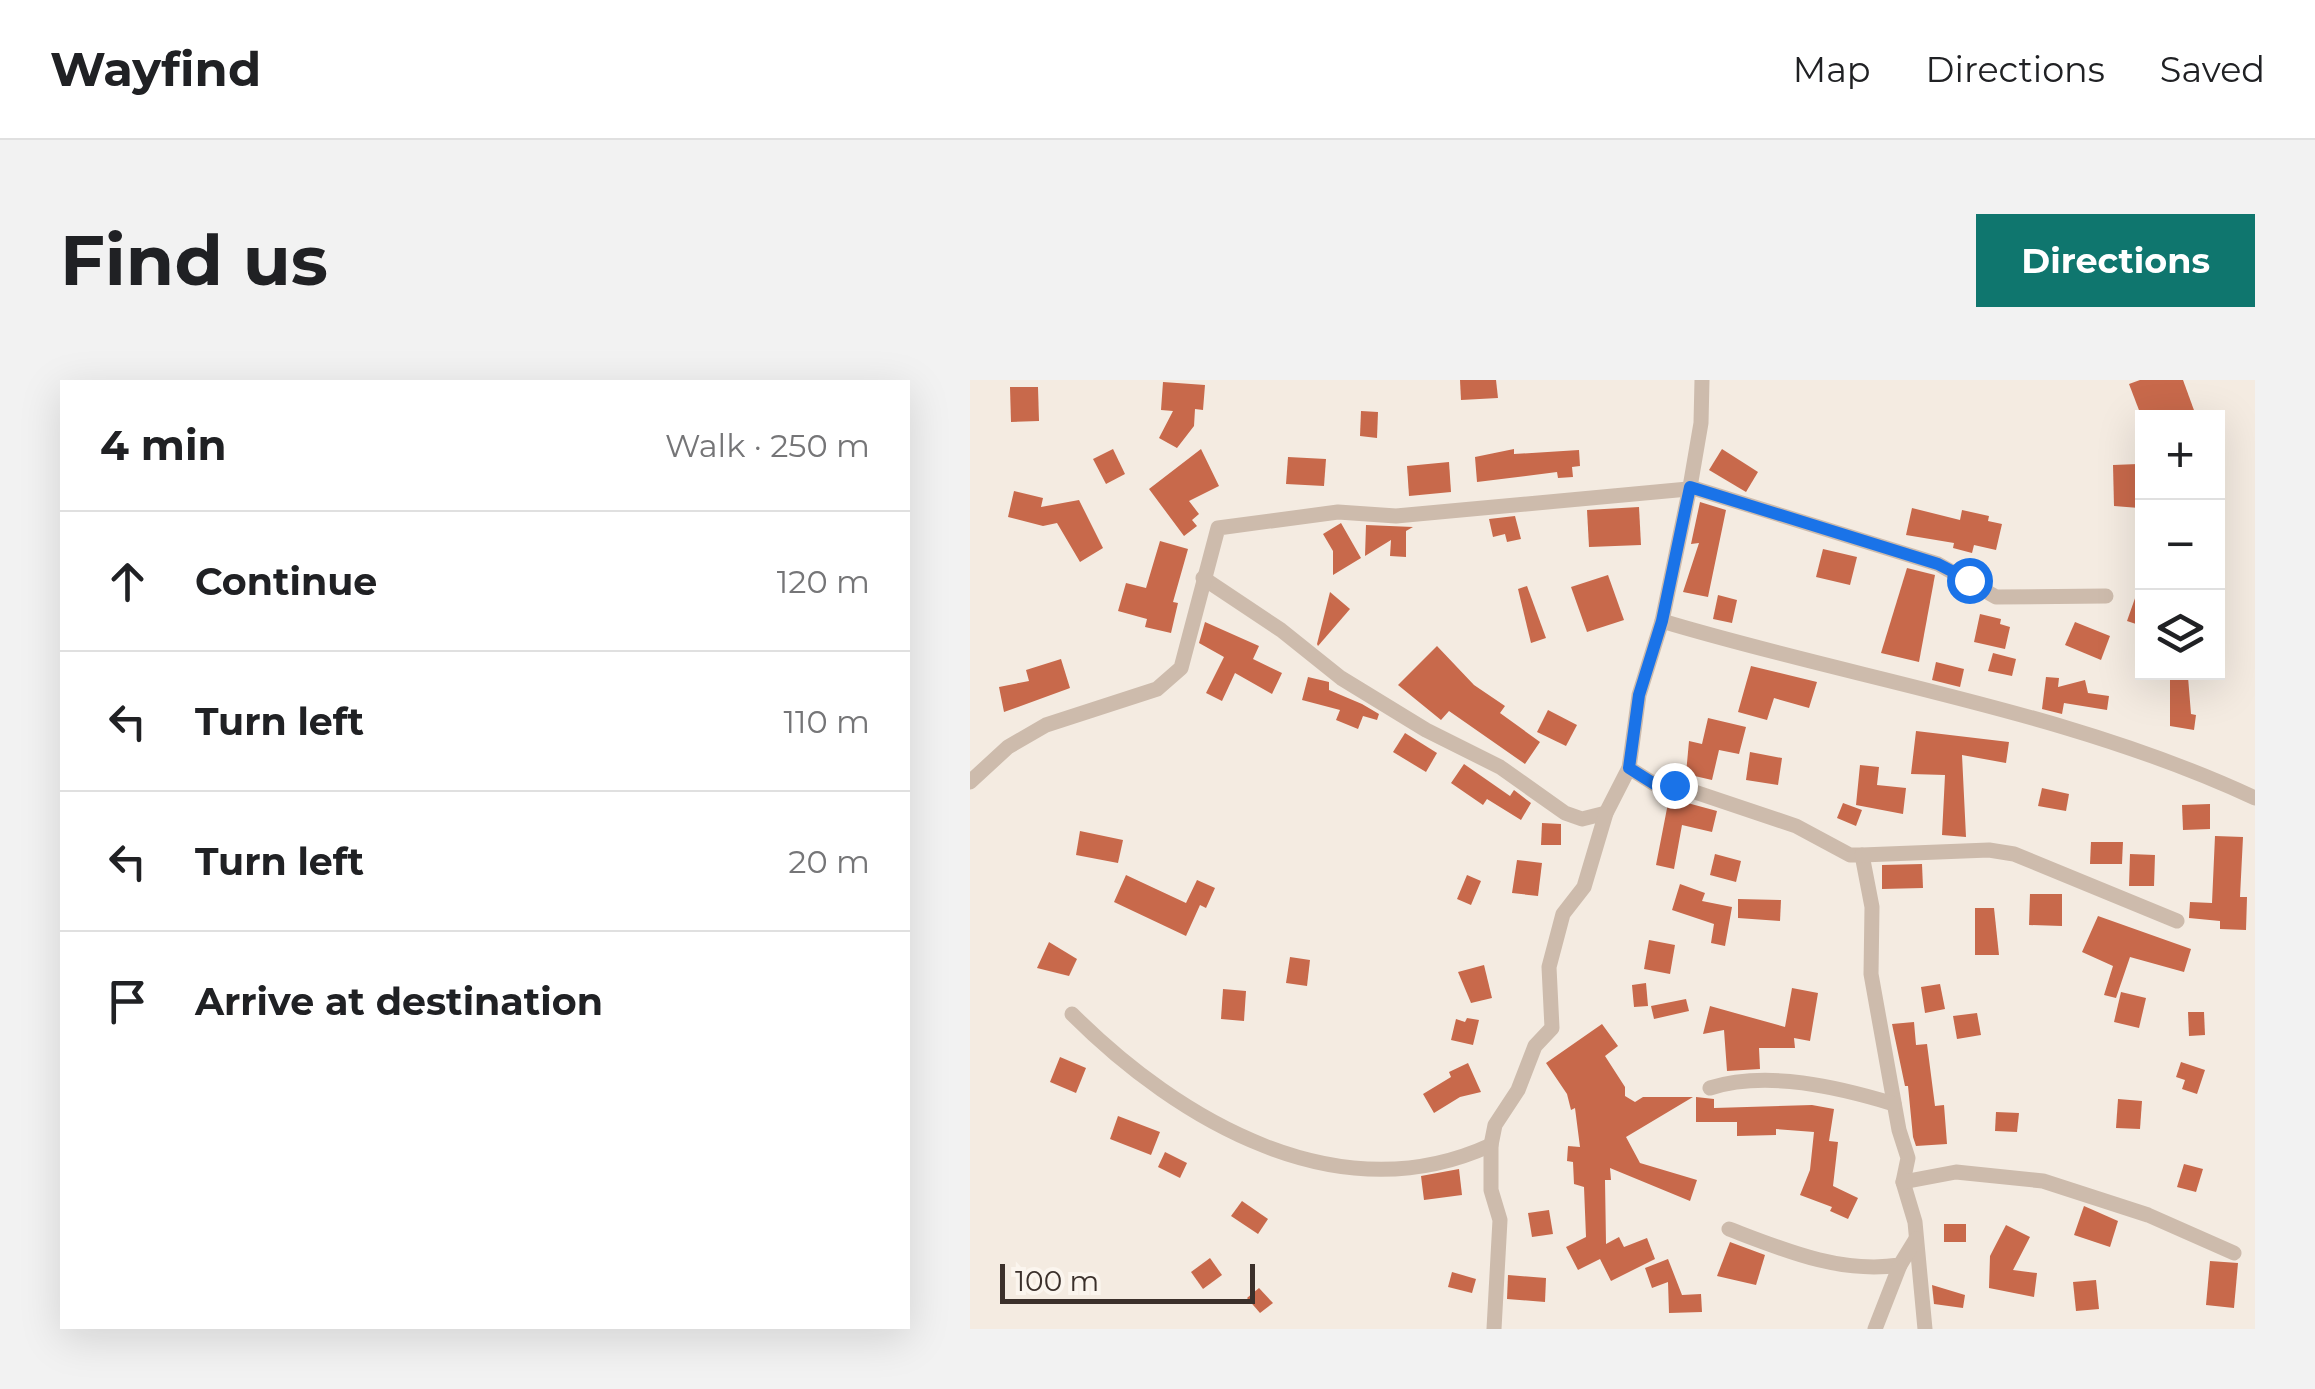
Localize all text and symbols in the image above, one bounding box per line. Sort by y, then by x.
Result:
text: Wayfind [50,40,261,98]
text: Map [1793,48,1871,91]
text: Directions [1926,48,2105,91]
text: Saved [2160,48,2265,91]
button: Directions [1976,214,2255,307]
text: Find us [60,217,328,303]
map controls [2135,410,2225,680]
button: + [2135,410,2225,500]
text: 4 min [100,419,227,471]
text: Walk · 250 m [665,426,870,465]
button: − [2135,500,2225,590]
icon: ahead [100,554,155,609]
text: Continue [195,558,377,605]
route start [1947,558,1993,604]
text: 120 m [777,562,870,601]
button: layers [2135,590,2225,680]
icon: left [100,694,155,749]
text: Turn left [195,698,364,745]
text: 110 m [783,702,870,741]
route end [1652,763,1698,809]
icon: left [100,834,155,889]
text: Turn left [195,838,364,885]
text: 20 m [788,842,870,881]
icon: arrive [100,974,155,1029]
text: Arrive at destination [195,978,603,1025]
scale bar [1000,1259,1255,1304]
text: 100 m [1015,1264,1099,1298]

